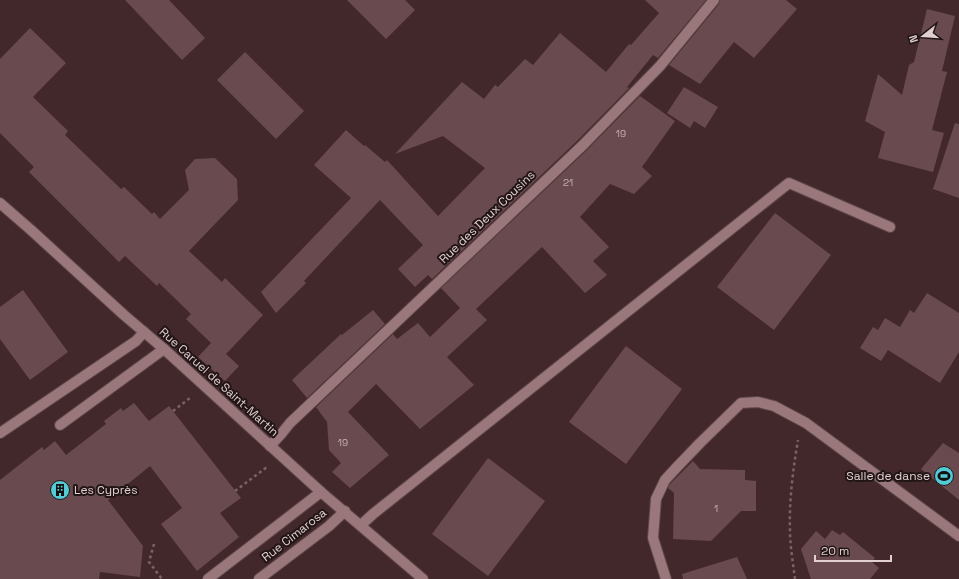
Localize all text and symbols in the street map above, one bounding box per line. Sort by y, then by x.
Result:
north arrow [903,16,943,56]
text: N [906,33,921,44]
house number: 19 [616,127,626,140]
street label: Rue des Deux Cousins [436,167,538,267]
house number: 21 [563,176,573,189]
street label: Rue Caruel de Saint-Martin [156,324,282,440]
house number: 19 [338,436,348,449]
sports icon: Salle de danse [933,465,955,487]
place label: Salle de danse [846,468,930,484]
building icon: Les Cyprès [49,479,71,501]
place label: Les Cyprès [74,482,138,498]
house number: 1 [714,502,718,515]
street label: Rue Cimarosa [258,505,330,565]
scale bar [815,537,891,563]
text: 20 m [821,543,849,559]

